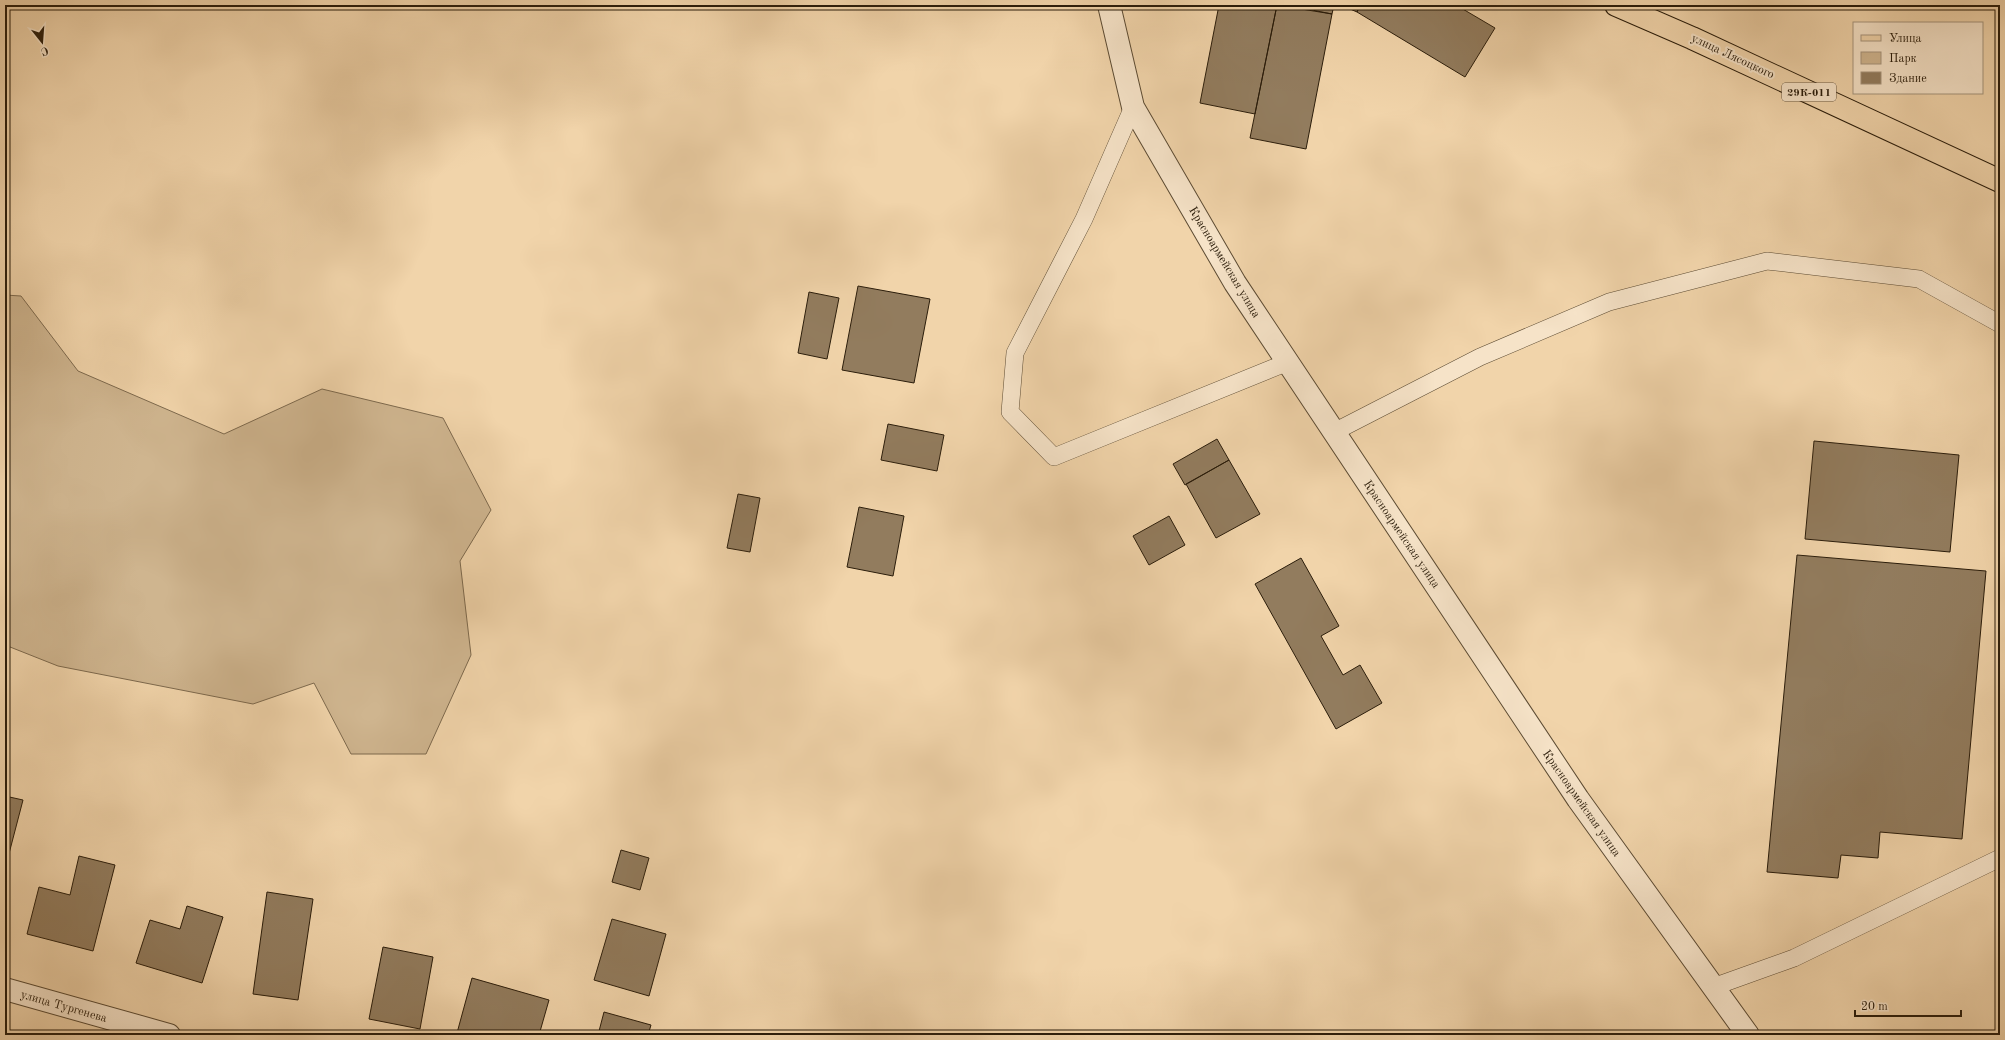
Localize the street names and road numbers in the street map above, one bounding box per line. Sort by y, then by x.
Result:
street label: улица Лясоцкого [1689,32,1776,81]
road number: 29К-011 [1782,83,1836,101]
street label: Красноармейская улица [1186,205,1262,320]
street label: Красноармейская улица [1361,478,1442,591]
street label: Красноармейская улица [1540,748,1623,859]
street label: улица Тургенева [19,989,108,1025]

